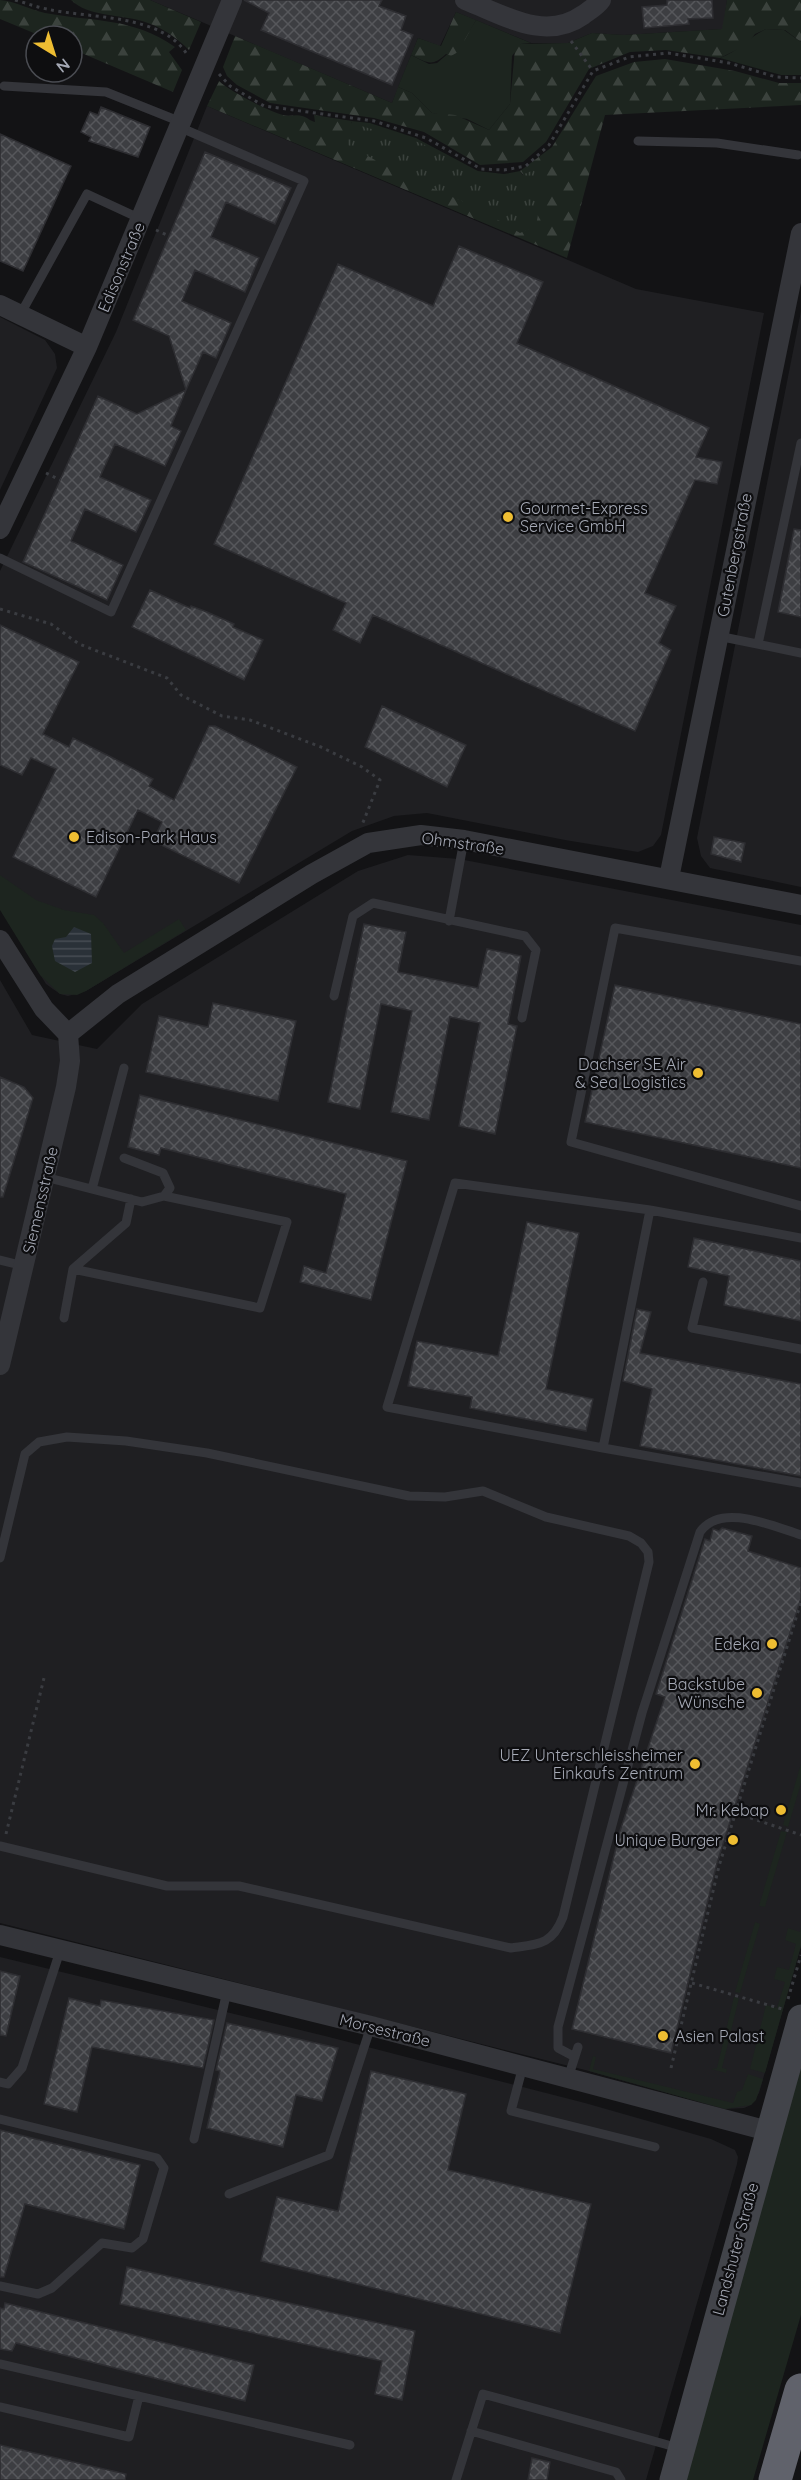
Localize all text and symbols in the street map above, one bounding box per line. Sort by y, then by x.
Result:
north arrow [24,24,84,84]
text: N [52,54,74,77]
street label: Edisonstraße [93,219,149,315]
street label: Gutenbergstraße [712,491,756,619]
place label: Gourmet-Express Service GmbH [520,498,648,536]
marker: Gourmet-Express Service GmbH [501,510,515,524]
place label: Edison-Park Haus [86,827,217,847]
street label: Ohmstraße [420,827,506,859]
marker: Edison-Park Haus [67,830,81,844]
place label: Dachser SE Air & Sea Logistics [575,1054,686,1092]
marker: Dachser SE Air & Sea Logistics [691,1066,705,1080]
street label: Siemensstraße [18,1145,62,1255]
place label: Edeka [714,1634,760,1654]
marker: Edeka [765,1637,779,1651]
place label: Backstube Wünsche [667,1674,745,1712]
marker: Backstube Wünsche [750,1686,764,1700]
place label: UEZ Unterschleissheimer Einkaufs Zentrum [499,1745,683,1783]
marker: UEZ Unterschleissheimer Einkaufs Zentrum [688,1757,702,1771]
place label: Mr. Kebap [695,1800,769,1820]
marker: Mr. Kebap [774,1803,788,1817]
place label: Unique Burger [614,1830,721,1850]
marker: Unique Burger [726,1833,740,1847]
street label: Morsestraße [337,2009,433,2051]
place label: Asien Palast [675,2026,764,2046]
marker: Asien Palast [656,2029,670,2043]
street label: Landshuter Straße [708,2180,762,2318]

